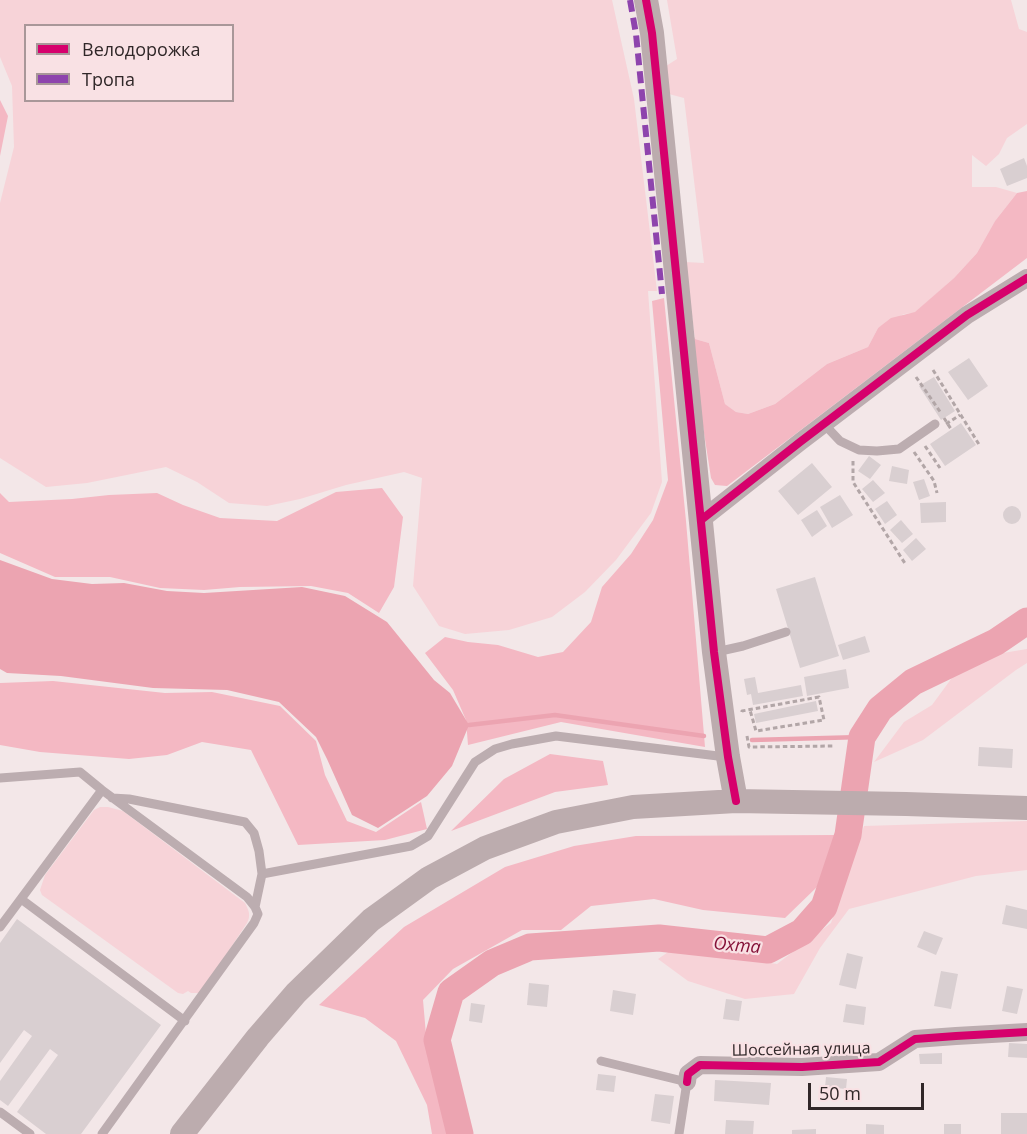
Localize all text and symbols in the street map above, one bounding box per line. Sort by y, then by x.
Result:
legend [24,24,234,102]
text: Велодорожка [82,37,200,61]
text: Тропа [82,67,135,91]
water label: Охта [712,933,762,959]
street label: Шоссейная улица [731,1039,871,1061]
scale bar [811,1071,926,1109]
text: 50 m [819,1081,861,1105]

